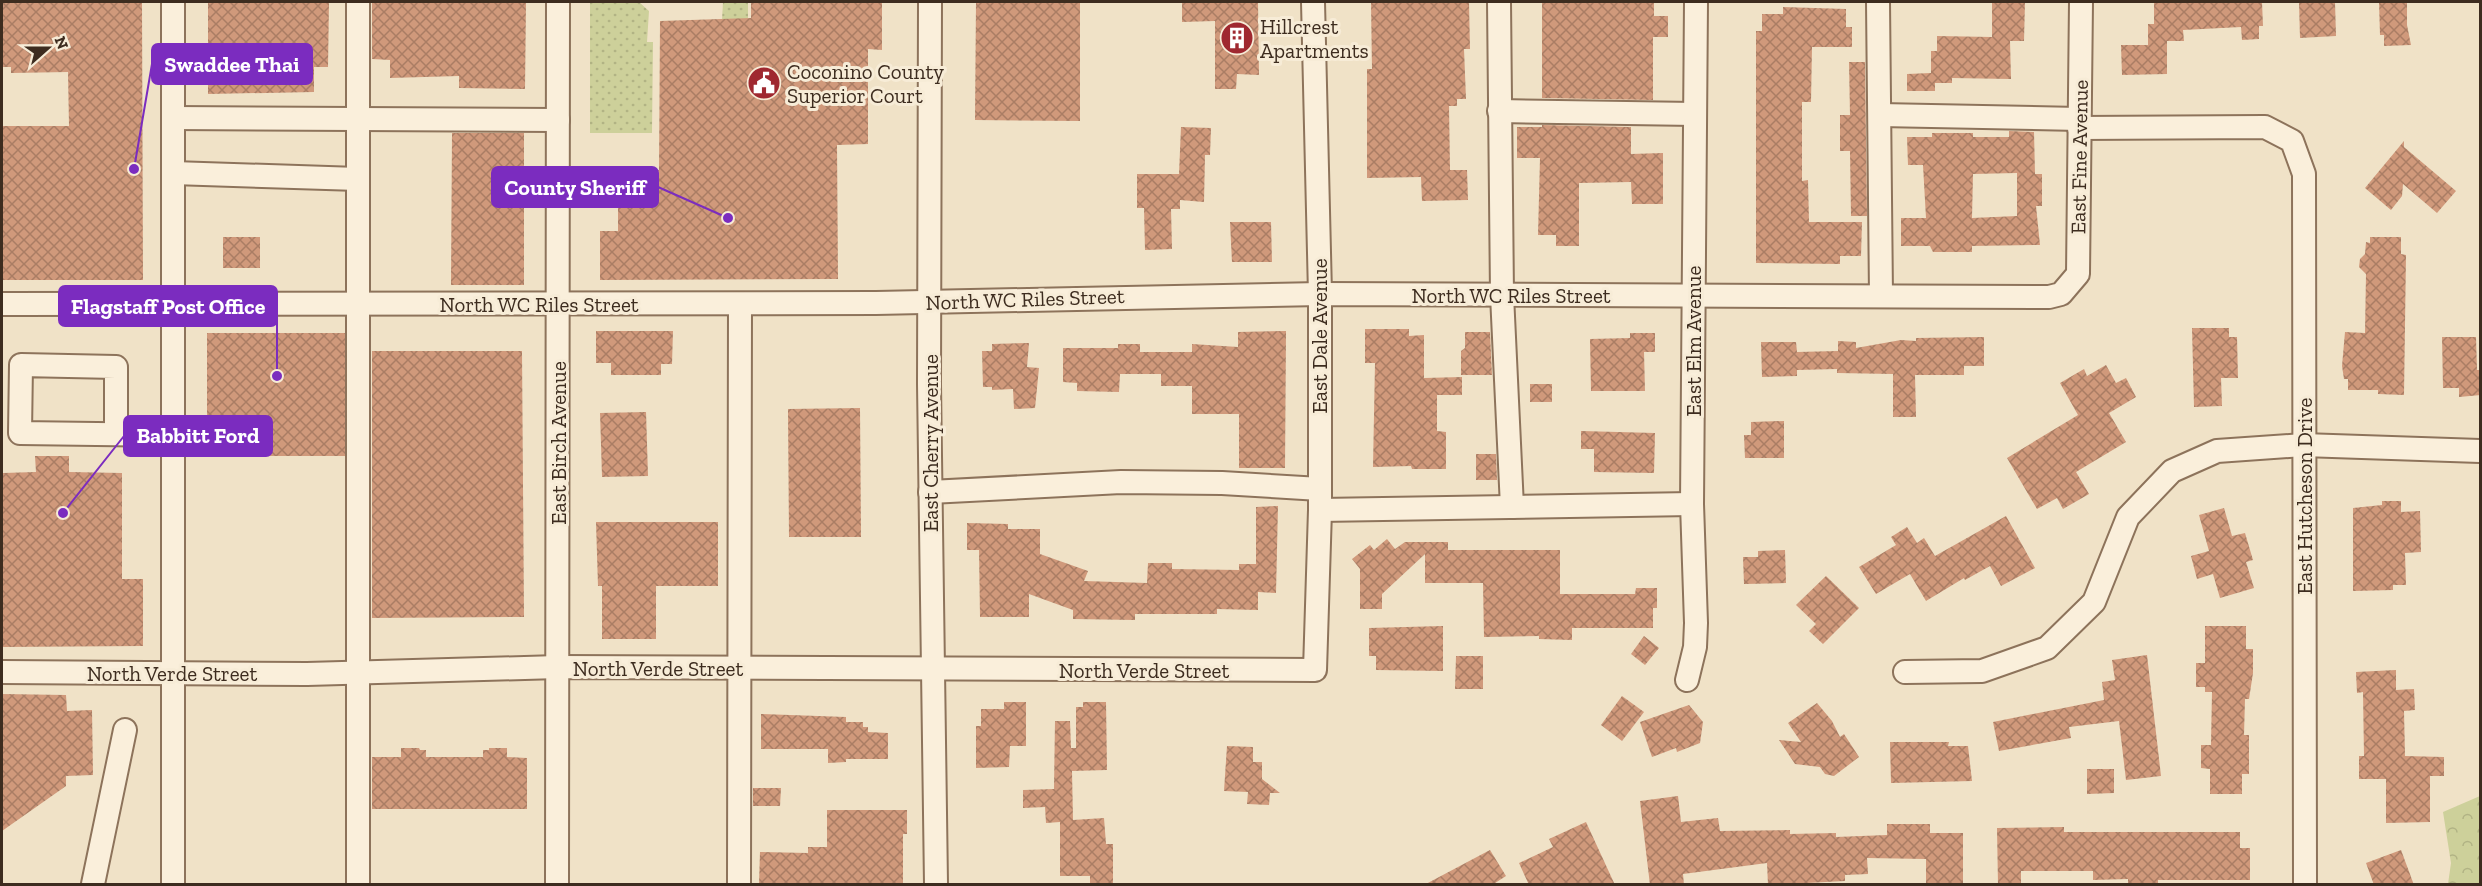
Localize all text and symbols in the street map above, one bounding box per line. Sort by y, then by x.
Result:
place label: Hillcrest Apartments [1260,14,1369,63]
north arrow [18,18,78,78]
building icon: Hillcrest Apartments [1219,20,1255,56]
text: N [50,34,73,52]
callout: Swaddee Thai [152,44,312,84]
text: Swaddee Thai [164,51,300,78]
place label: Coconino County Superior Court [787,59,944,108]
public building icon: Coconino County Superior Court [746,65,782,101]
street label: East Fine Avenue [2065,79,2093,234]
callout: County Sheriff [492,167,658,207]
text: County Sheriff [504,174,648,201]
street label: East Dale Avenue [1307,258,1332,414]
street label: East Elm Avenue [1681,265,1706,416]
street label: North WC Riles Street [925,283,1125,315]
street label: North WC Riles Street [1411,283,1611,308]
callout: Flagstaff Post Office [59,286,277,326]
street label: North WC Riles Street [439,292,639,317]
text: Flagstaff Post Office [71,293,266,320]
street label: East Cherry Avenue [918,354,943,532]
street label: East Birch Avenue [546,361,571,525]
street label: East Hutcheson Drive [2292,397,2317,594]
callout: Babbitt Ford [124,416,272,456]
text: Babbitt Ford [136,422,260,449]
street label: North Verde Street [573,656,743,681]
street label: North Verde Street [1059,658,1229,683]
street label: North Verde Street [87,661,257,686]

